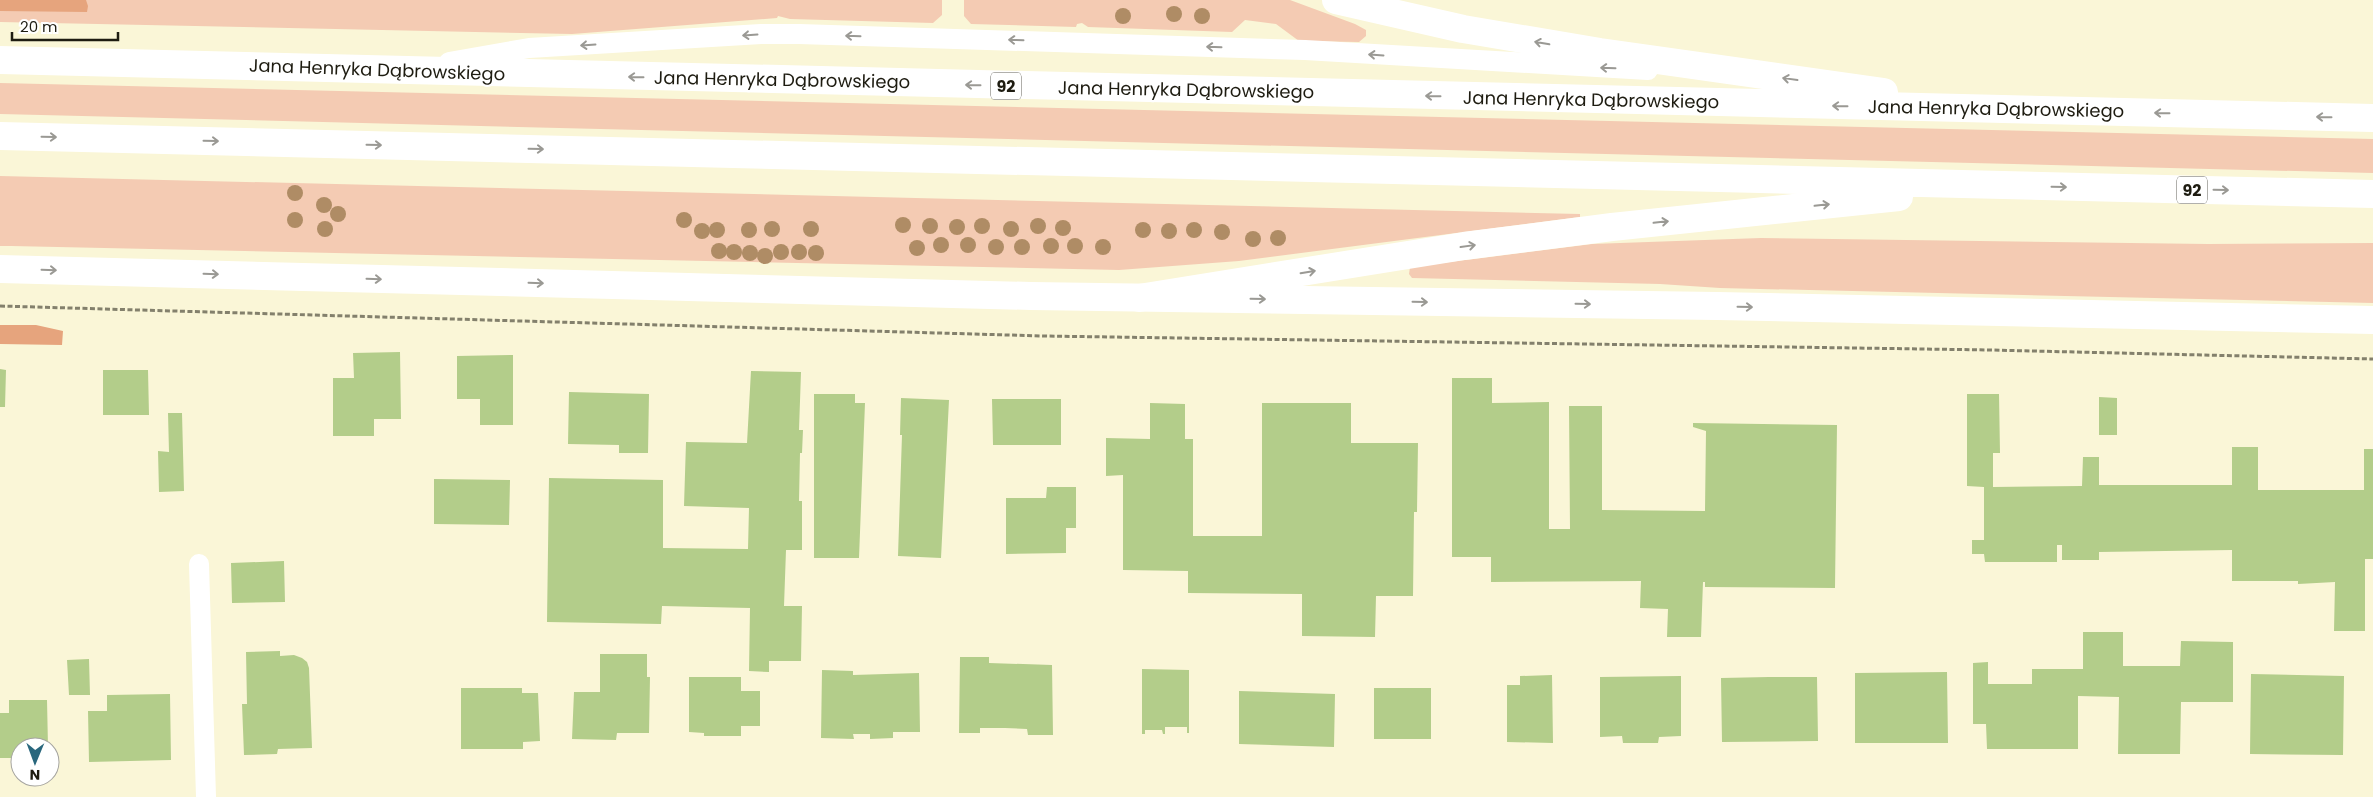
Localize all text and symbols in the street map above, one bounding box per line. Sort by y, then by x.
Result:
scale bar [12,10,119,42]
text: 20 m [20,16,58,37]
one-way arrow [742,30,758,39]
one-way arrow [846,31,862,40]
one-way arrow [1008,36,1024,45]
one-way arrow [1535,37,1551,47]
one-way arrow [580,40,596,49]
one-way arrow [1206,42,1222,52]
one-way arrow [1369,50,1385,59]
street label: Jana Henryka Dąbrowskiego [248,53,506,86]
one-way arrow [1601,64,1617,73]
street label: Jana Henryka Dąbrowskiego [654,65,910,94]
one-way arrow [628,72,644,81]
road number: 92 [991,72,1021,100]
one-way arrow [1782,73,1798,83]
street label: Jana Henryka Dąbrowskiego [1058,75,1314,104]
one-way arrow [965,80,982,90]
street label: Jana Henryka Dąbrowskiego [1463,85,1719,114]
one-way arrow [1425,91,1442,101]
street label: Jana Henryka Dąbrowskiego [1868,94,2124,123]
one-way arrow [1832,101,1848,110]
one-way arrow [2154,109,2170,118]
one-way arrow [2317,112,2333,122]
one-way arrow [40,132,56,142]
one-way arrow [202,136,219,146]
one-way arrow [365,140,381,150]
one-way arrow [528,144,544,154]
road number: 92 [2177,176,2207,204]
one-way arrow [2051,182,2067,191]
one-way arrow [2213,186,2229,195]
one-way arrow [1814,200,1830,210]
one-way arrow [1652,217,1668,227]
one-way arrow [1460,240,1476,250]
one-way arrow [40,265,56,275]
one-way arrow [1300,266,1316,276]
one-way arrow [202,269,219,279]
one-way arrow [365,274,381,283]
one-way arrow [528,278,544,288]
one-way arrow [1249,294,1265,304]
one-way arrow [1412,297,1428,306]
one-way arrow [1574,299,1590,309]
one-way arrow [1737,302,1753,311]
north arrow [10,737,60,787]
text: N [29,765,40,785]

